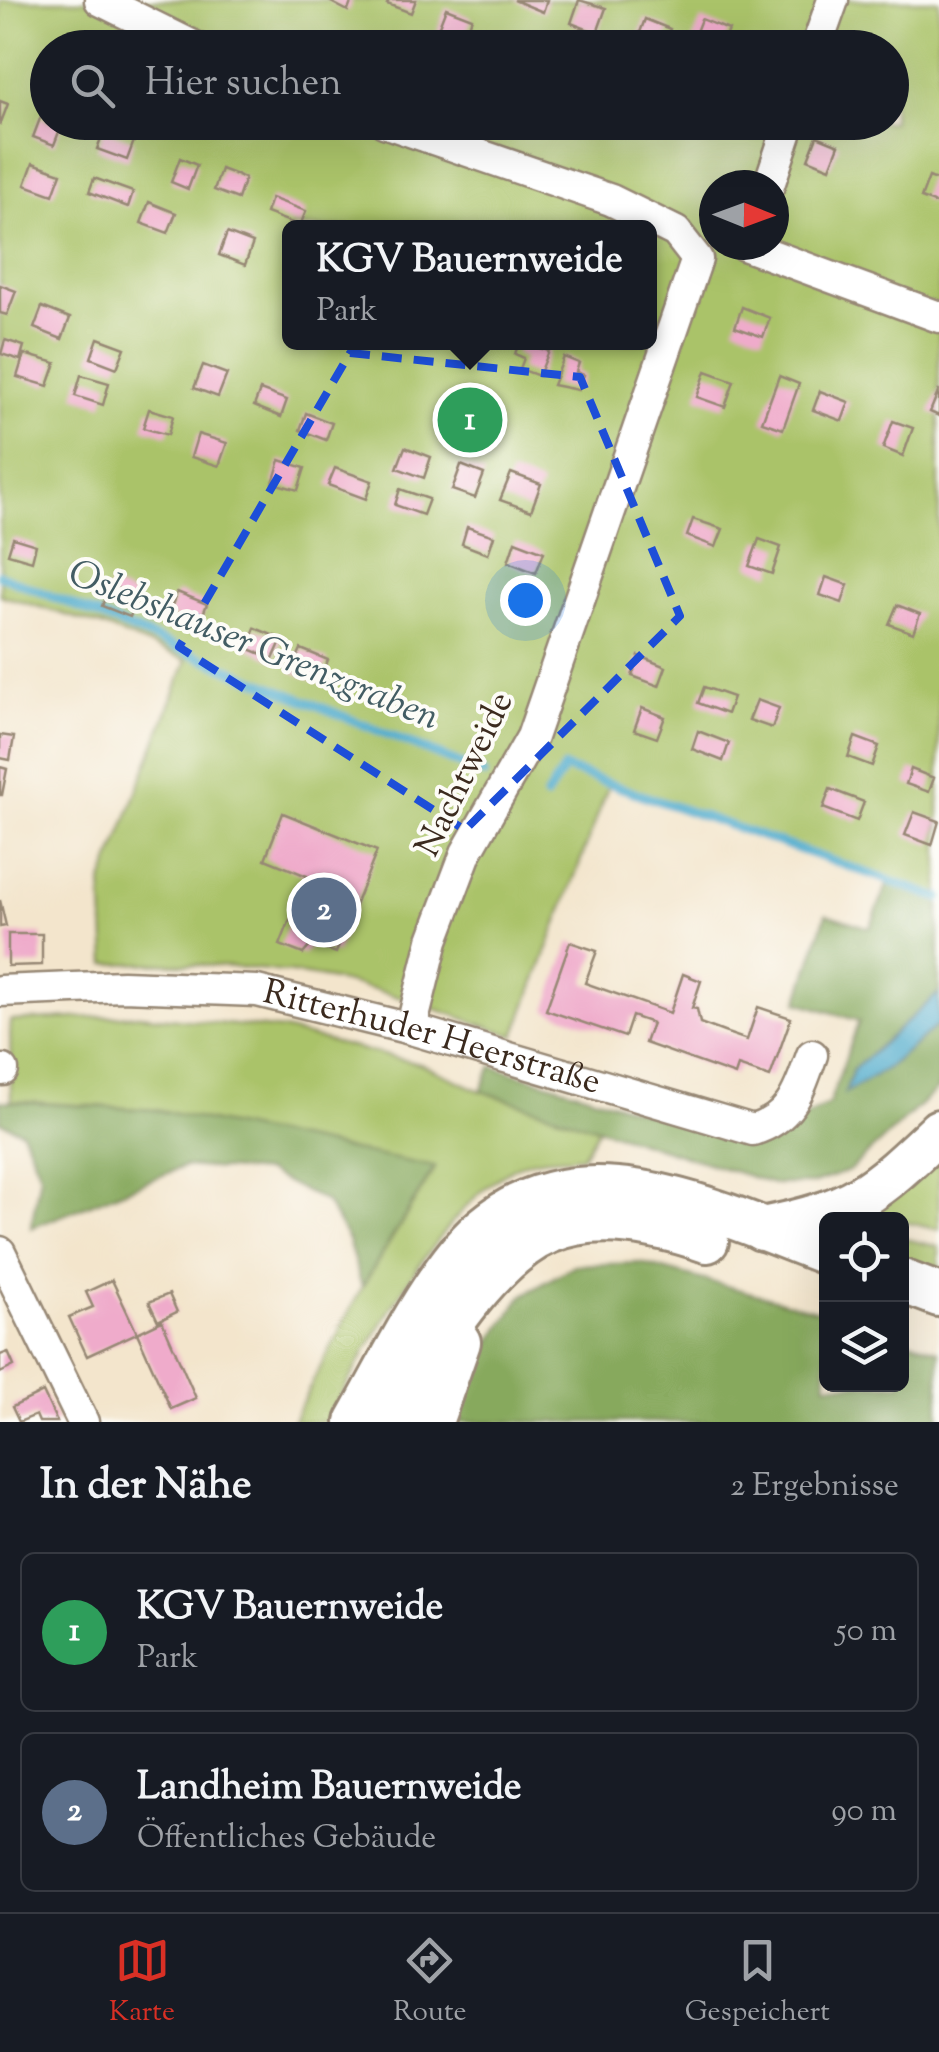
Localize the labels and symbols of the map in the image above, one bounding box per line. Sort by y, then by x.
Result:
north arrow [699,170,789,260]
pin: 1 [438,382,502,458]
water label: Oslebshauser Grenzgraben [60,548,446,746]
your location [500,575,551,626]
street label: Nachtweide [404,684,528,866]
pin: 2 [292,872,356,948]
street label: Ritterhuder Heerstraße [257,968,606,1109]

